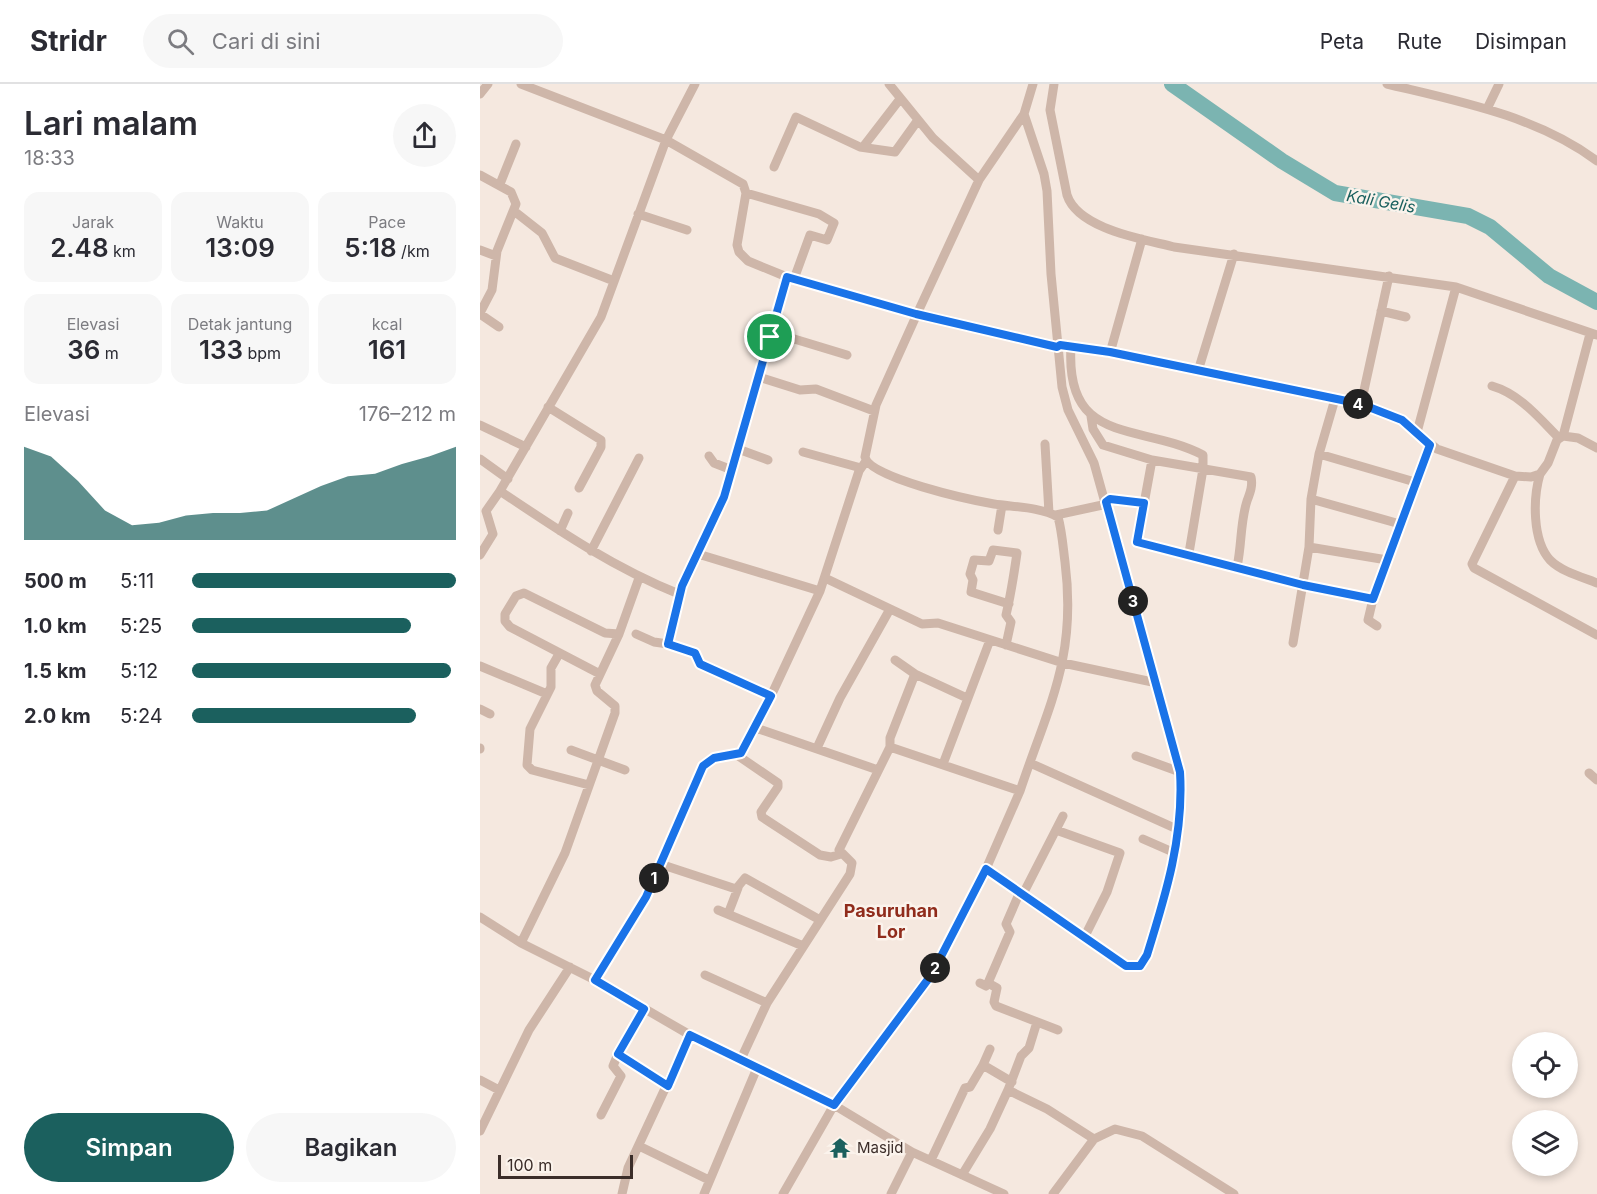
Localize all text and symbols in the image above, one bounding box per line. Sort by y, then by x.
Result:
search box [143,14,563,68]
text: Stridr [30,24,107,58]
icon: search [164,25,197,58]
text: Cari di sini [212,28,321,54]
text: Peta [1320,29,1364,54]
text: Rute [1397,29,1442,54]
text: Disimpan [1475,29,1567,54]
text: Lari malam [24,103,198,143]
button: share [393,104,456,167]
text: 18:33 [24,146,75,170]
water label: Kali Gelis [1345,185,1417,217]
text: Jarak [72,212,114,232]
text: Waktu [216,212,264,232]
text: Pace [368,212,406,232]
text: 2.48 [50,232,109,263]
text: 13:09 [205,232,275,263]
text: 5:18 [344,232,397,263]
text: km [109,241,136,261]
text: /km [397,241,430,261]
pin [744,311,795,362]
text: Elevasi [67,314,119,334]
text: Detak jantung [188,314,292,334]
text: kcal [372,314,402,334]
icon: arrive [753,320,786,353]
text: 36 [67,334,100,365]
text: 133 [199,334,243,365]
text: 161 [368,334,406,365]
text: m [100,343,119,363]
text: bpm [243,343,281,363]
pin: 4 [1343,389,1373,419]
text: 4 [1353,394,1363,414]
text: Elevasi [24,402,90,426]
text: 176–212 m [359,402,456,426]
text: 500 m [24,569,87,593]
text: 5:11 [120,569,154,593]
pin: 3 [1118,586,1148,616]
text: 3 [1128,591,1138,611]
text: 1.0 km [24,614,87,638]
text: 5:25 [120,614,162,638]
text: 1.5 km [24,659,87,683]
text: 5:12 [120,659,158,683]
text: 2.0 km [24,704,91,728]
text: 5:24 [120,704,163,728]
pin: 1 [639,863,669,893]
text: 1 [651,868,657,888]
district label: Pasuruhan Lor [844,900,938,942]
pin: 2 [920,953,950,983]
text: 2 [930,958,940,978]
map controls [1512,1032,1578,1176]
button: locate [1512,1032,1578,1098]
button: layers [1512,1110,1578,1176]
button: Simpan [24,1113,234,1182]
button: Bagikan [246,1113,456,1182]
temple icon: Masjid [828,1136,852,1160]
place label: Masjid [857,1138,903,1157]
scale bar [498,1152,633,1180]
text: 100 m [507,1155,552,1175]

